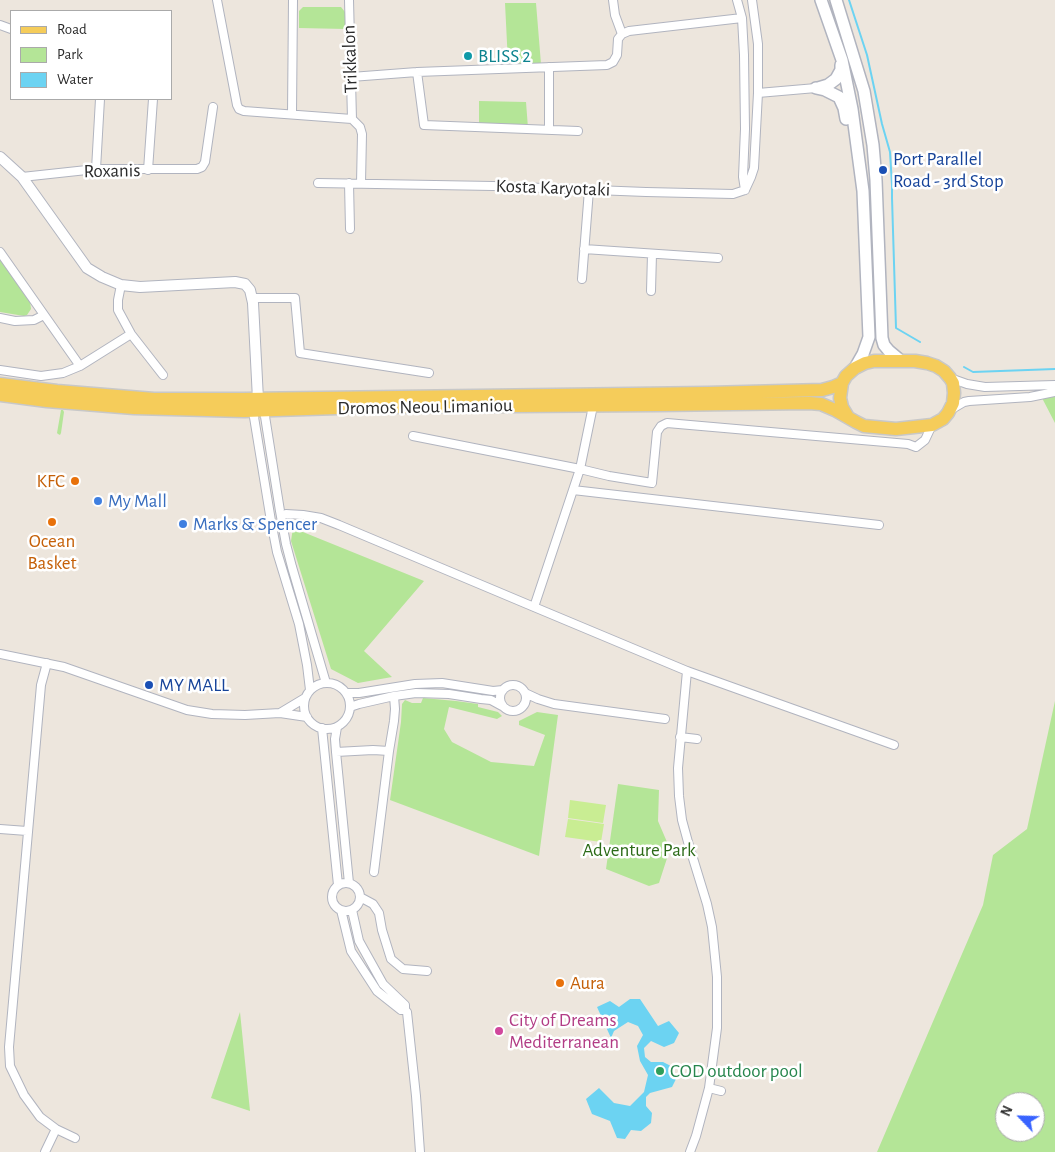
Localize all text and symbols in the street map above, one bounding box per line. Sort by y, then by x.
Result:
legend [10,10,172,100]
text: Road [57,22,87,37]
street label: Trikkalon [337,25,363,93]
place label: BLISS 2 [478,45,531,67]
text: Park [57,47,83,62]
marker: BLISS 2 [462,50,474,62]
text: Water [57,72,93,87]
place label: Port Parallel Road - 3rd Stop [893,148,1004,192]
street label: Roxanis [83,159,141,183]
marker: Port Parallel Road - 3rd Stop [877,164,889,176]
street label: Kosta Karyotaki [495,175,611,201]
street label: Dromos Neou Limaniou [337,394,513,420]
place label: KFC [37,470,65,492]
marker: KFC [69,475,81,487]
place label: My Mall [108,490,167,512]
marker: My Mall [92,495,104,507]
place label: Marks & Spencer [193,513,317,535]
marker: Ocean Basket [46,516,58,528]
marker: Marks & Spencer [177,518,189,530]
place label: Ocean Basket [27,530,77,574]
place label: MY MALL [159,674,229,696]
marker: MY MALL [143,679,155,691]
park label: Adventure Park [582,839,696,861]
place label: Aura [570,972,605,994]
marker: Aura [554,977,566,989]
place label: City of Dreams Mediterranean [509,1009,619,1053]
marker: City of Dreams Mediterranean [493,1025,505,1037]
place label: COD outdoor pool [670,1060,803,1082]
marker: COD outdoor pool [654,1065,666,1077]
north arrow [995,1092,1045,1142]
text: N [999,1104,1016,1119]

